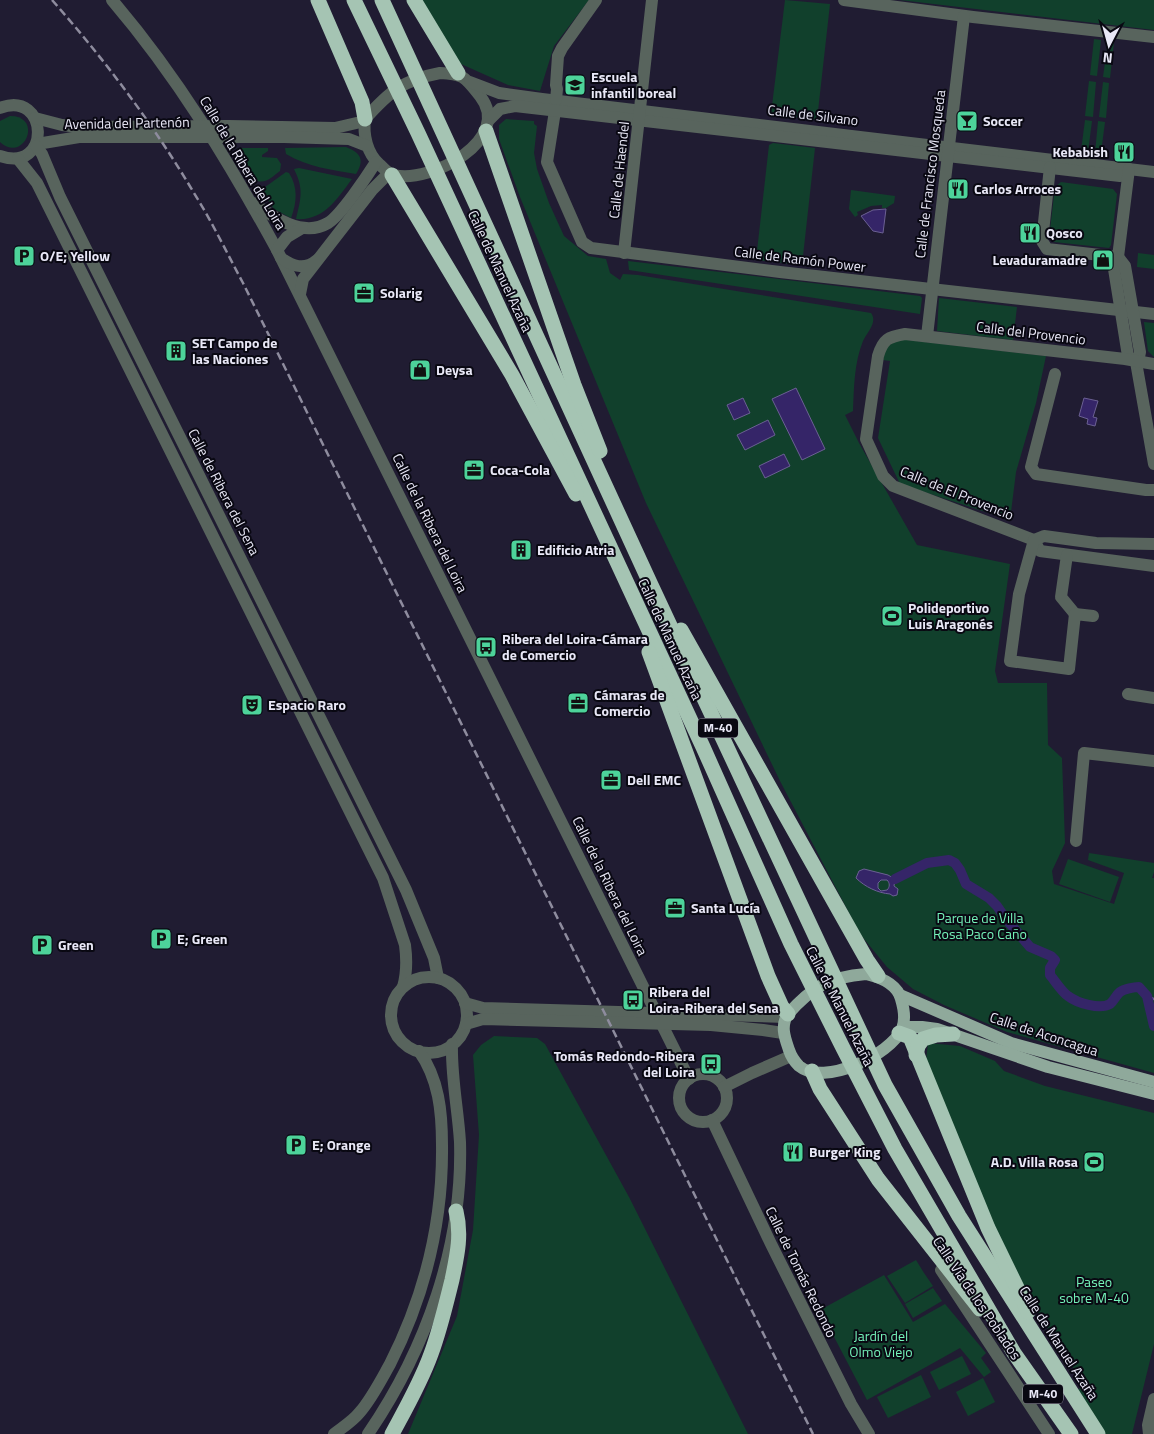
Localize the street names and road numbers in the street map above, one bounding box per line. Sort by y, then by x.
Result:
street label: Calle de Francisco Mosqueda [909,89,950,259]
street label: Calle de la Ribera del Loira [195,92,292,234]
street label: Calle de Silvano [766,99,860,130]
street label: Avenida del Partenón [64,111,190,134]
street label: Calle de Haendel [603,120,634,220]
street label: Calle de Manuel Azaña [463,206,538,335]
street label: Calle de Ramón Power [733,240,867,277]
street label: Calle del Provencio [975,315,1087,350]
street label: Calle de Ribera del Sena [183,425,266,559]
street label: Calle de la Ribera del Loira [387,449,473,596]
street label: Calle de El Provencio [897,460,1017,525]
street label: Calle de Manuel Azaña [633,574,708,703]
road number: M-40 [698,718,738,738]
street label: Calle de la Ribera del Loira [567,812,653,959]
street label: Calle de Manuel Azaña [801,942,880,1069]
street label: Calle de Aconcagua [987,1006,1101,1061]
street label: Calle de Tomás Redondo [761,1203,842,1341]
street label: Calle Vía de los Poblados [928,1232,1027,1364]
street label: Calle de Manuel Azaña [1015,1282,1104,1404]
road number: M-40 [1023,1385,1063,1404]

